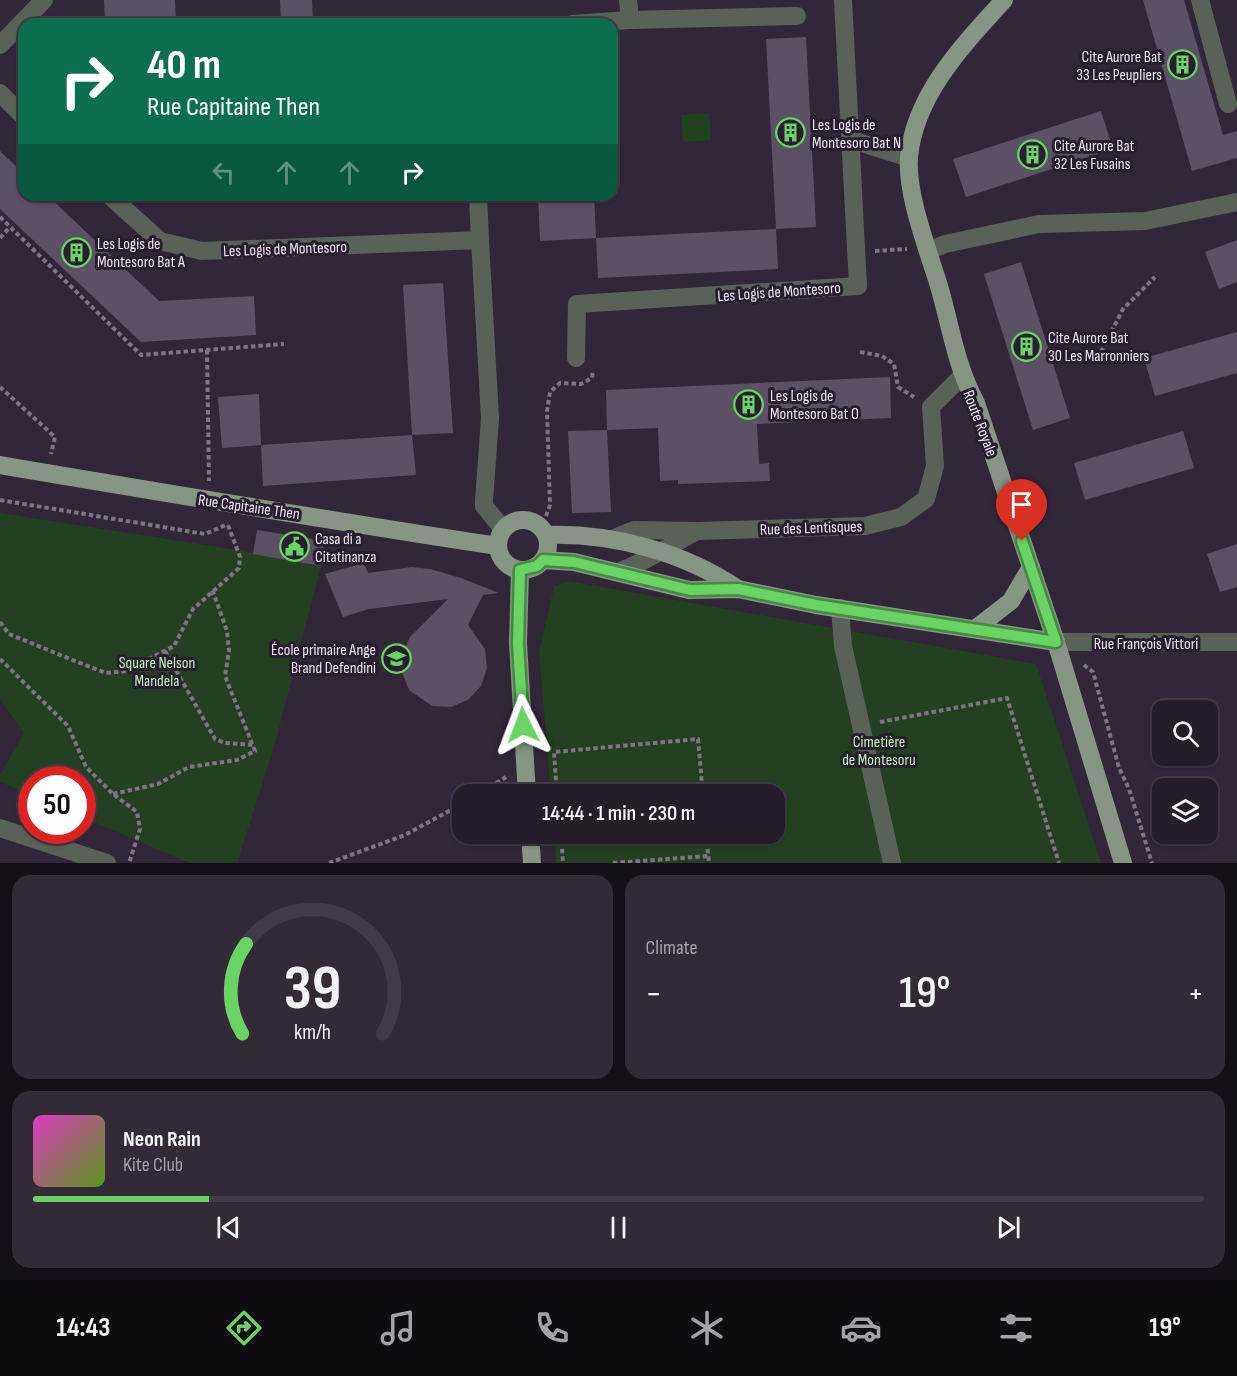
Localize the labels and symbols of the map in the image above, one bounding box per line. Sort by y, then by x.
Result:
place label: Cite Aurore Bat 33 Les Peupliers [1076,48,1162,85]
building icon: Cite Aurore Bat 33 Les Peupliers [1167,49,1199,81]
place label: Les Logis de Montesoro Bat N [812,116,901,153]
building icon: Les Logis de Montesoro Bat N [775,117,807,149]
place label: Cite Aurore Bat 32 Les Fusains [1054,137,1135,174]
building icon: Cite Aurore Bat 32 Les Fusains [1017,138,1049,170]
place label: Les Logis de Montesoro Bat A [97,235,185,272]
building icon: Les Logis de Montesoro Bat A [60,236,92,268]
street label: Les Logis de Montesoro [223,238,347,261]
street label: Les Logis de Montesoro [717,279,841,306]
place label: Cite Aurore Bat 30 Les Marronniers [1048,329,1150,366]
building icon: Cite Aurore Bat 30 Les Marronniers [1011,330,1043,362]
place label: Les Logis de Montesoro Bat O [770,387,859,424]
building icon: Les Logis de Montesoro Bat O [733,388,765,420]
street label: Route Royale [958,388,1001,459]
pin [996,479,1047,541]
street label: Rue Capitaine Then [197,491,301,524]
street label: Rue des Lentisques [759,517,863,540]
place label: Casa di a Citatinanza [315,530,376,567]
public building icon: Casa di a Citatinanza [278,531,310,563]
street label: Rue François Vittori [1094,635,1198,654]
place label: École primaire Ange Brand Defendini [271,641,376,678]
school or university icon: École primaire Ange Brand Defendini [381,642,413,674]
park label: Square Nelson Mandela [119,654,195,691]
position arrow [491,693,555,757]
park label: Cimetière de Montesoru [842,733,916,770]
speed limit sign: 50 [18,766,96,844]

